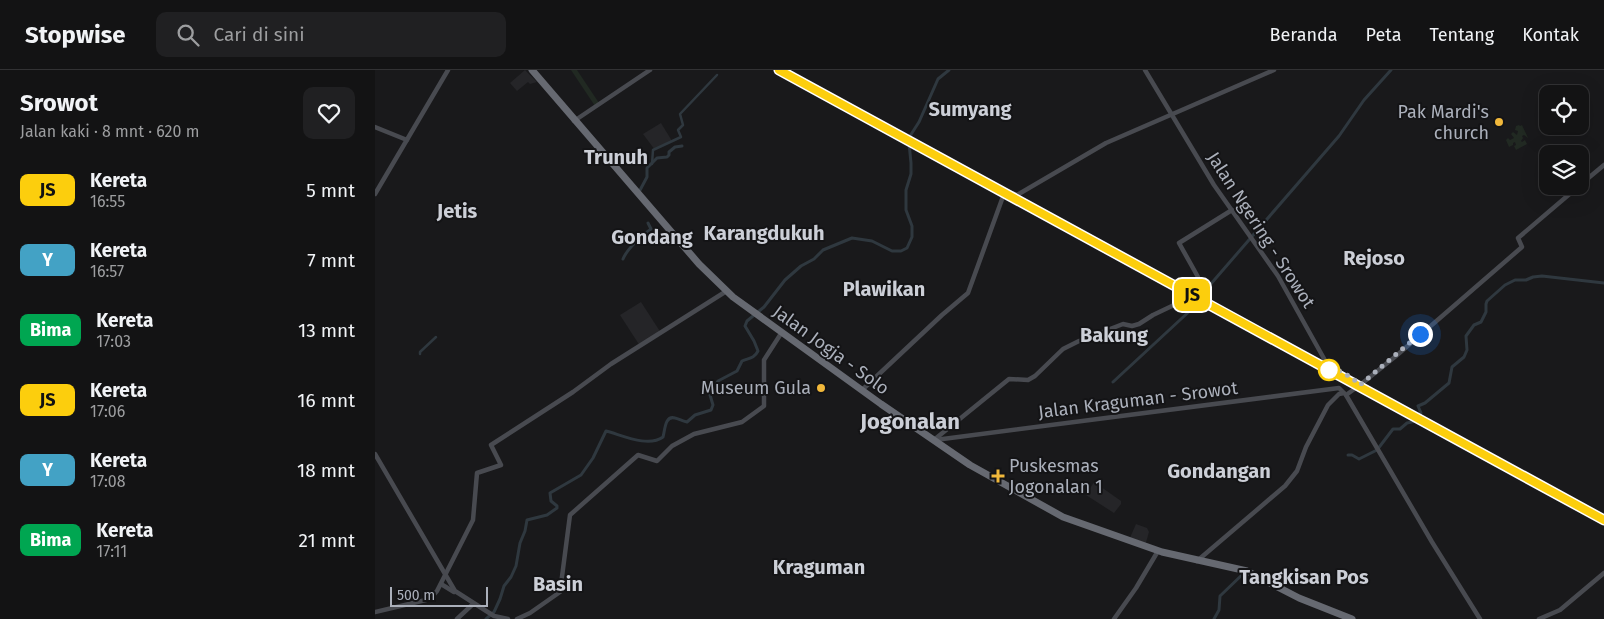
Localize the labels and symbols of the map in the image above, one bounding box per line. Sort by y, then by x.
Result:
district label: Sumyang [928,97,1013,121]
place label: Pak Mardi's church [1398,101,1489,144]
marker: Pak Mardi's church [1493,116,1505,128]
district label: Trunuh [584,145,648,169]
street label: Jalan Ngering - Srowot [1202,148,1320,313]
district label: Jetis [436,199,478,223]
district label: Karangdukuh [703,221,825,245]
district label: Gondang [611,225,694,249]
district label: Rejoso [1343,246,1405,270]
district label: Plawikan [843,277,925,301]
line badge: JS [1169,279,1215,311]
street label: Jalan Jogja - Solo [769,300,893,400]
your location [1408,322,1433,347]
district label: Bakung [1080,323,1149,347]
unlabelled marker [1318,359,1340,381]
place label: Museum Gula [701,377,811,399]
street label: Jalan Kraguman - Srowot [1037,377,1239,423]
marker: Museum Gula [815,382,827,394]
district label: Jogonalan [859,408,960,435]
place label: Puskesmas Jogonalan 1 [1009,455,1103,498]
district label: Gondangan [1167,459,1271,483]
marker: Puskesmas Jogonalan 1 [991,469,1005,483]
district label: Kraguman [773,555,865,579]
district label: Tangkisan Pos [1239,565,1369,589]
district label: Basin [533,572,583,596]
scale bar [390,584,487,607]

